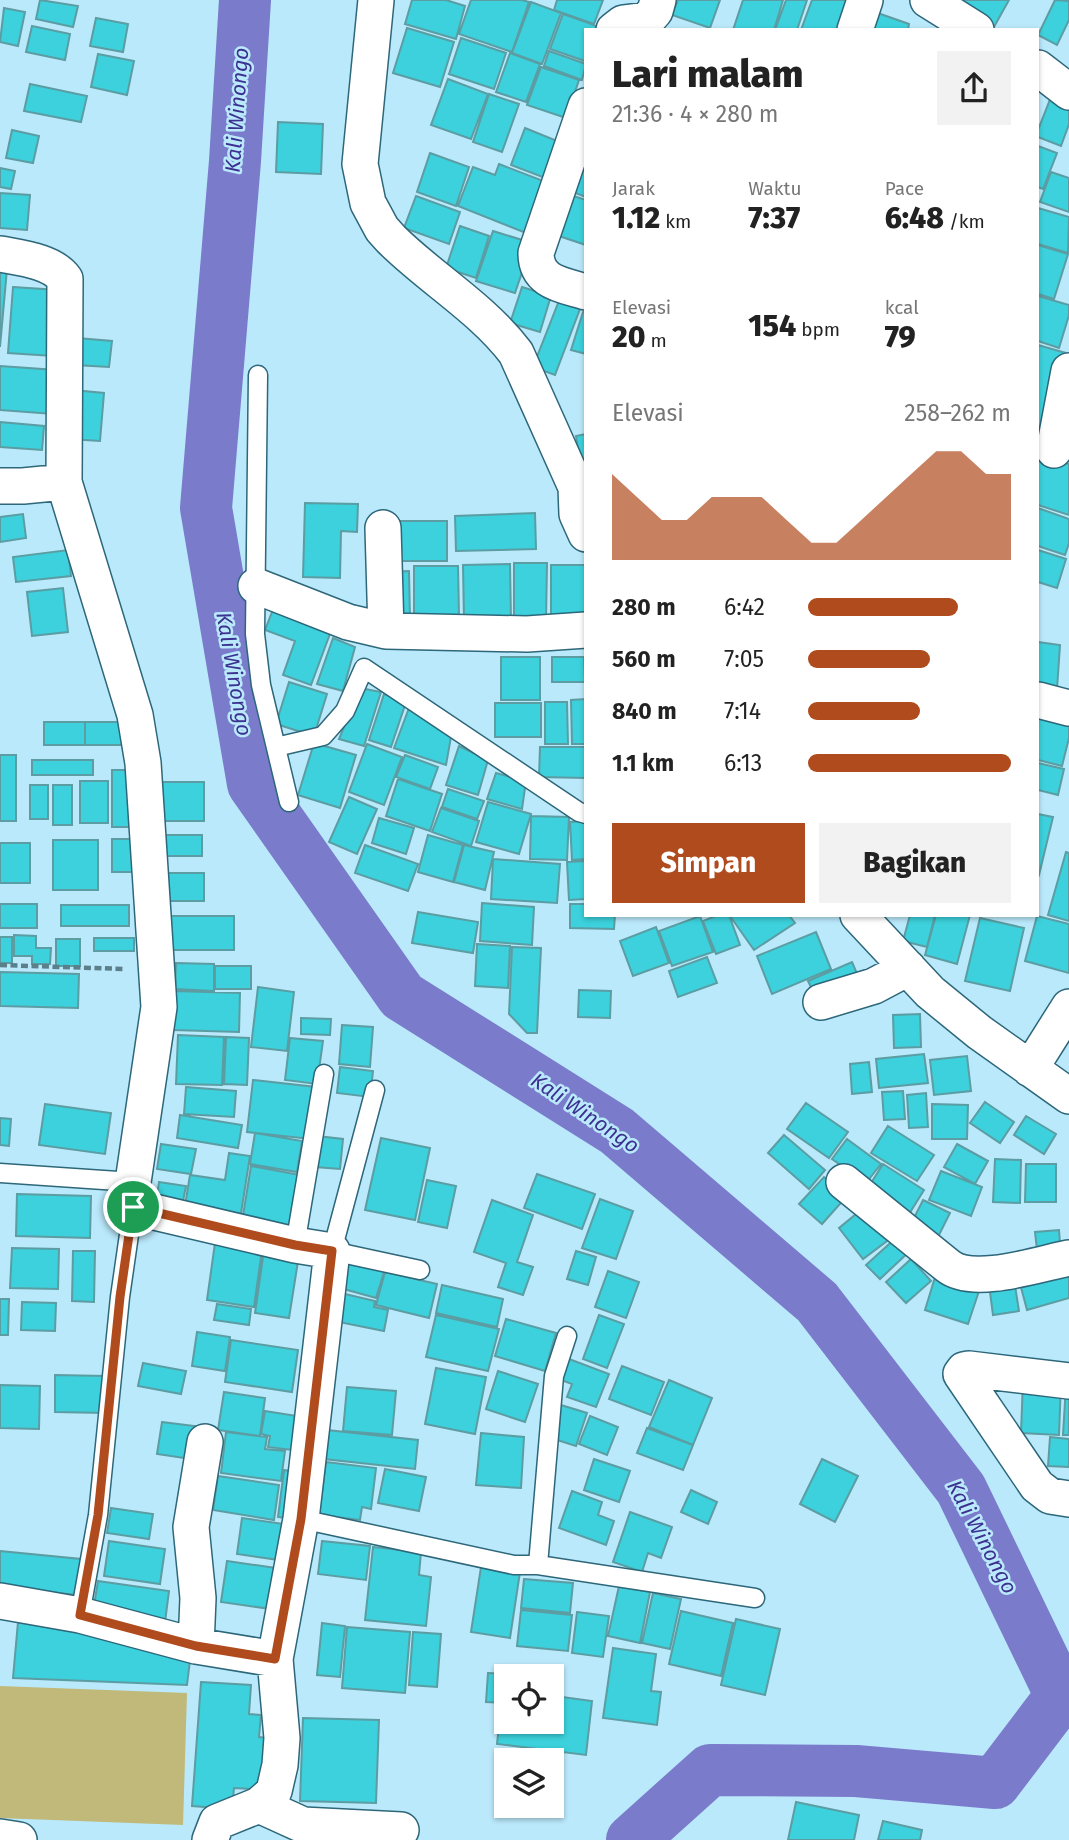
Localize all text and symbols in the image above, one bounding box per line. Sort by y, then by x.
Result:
water label: Kali Winongo [220,47,254,173]
text: Lari malam [612,51,803,97]
button: share [937,51,1011,125]
text: 21:36 · 4 × 280 m [612,100,779,128]
text: Jarak [612,177,655,200]
text: Waktu [748,177,801,200]
text: Pace [885,177,924,200]
text: 1.12 [612,200,660,236]
text: 7:37 [748,200,800,236]
text: 6:48 [885,200,944,236]
text: km [660,210,691,233]
text: /km [944,210,985,233]
text: Elevasi [612,296,671,319]
text: kcal [885,296,919,319]
text: 154 [748,308,796,344]
text: bpm [796,318,840,341]
text: 20 [612,319,646,355]
text: 79 [885,319,916,355]
text: m [646,329,667,352]
text: Elevasi [612,399,684,427]
text: 258–262 m [904,399,1011,427]
text: 280 m [612,593,676,621]
text: 6:42 [724,593,765,621]
water label: Kali Winongo [210,610,258,738]
text: 560 m [612,645,676,673]
text: 7:05 [724,645,764,673]
text: 840 m [612,697,677,725]
text: 7:14 [724,697,761,725]
text: 1.1 km [612,749,674,777]
text: 6:13 [724,749,762,777]
button: Simpan [612,823,805,903]
button: Bagikan [819,823,1011,903]
water label: Kali Winongo [526,1067,644,1159]
pin [103,1177,163,1237]
icon: arrive [114,1188,152,1226]
water label: Kali Winongo [941,1476,1023,1598]
map controls [494,1664,564,1818]
button: locate [494,1664,564,1734]
button: layers [494,1748,564,1818]

